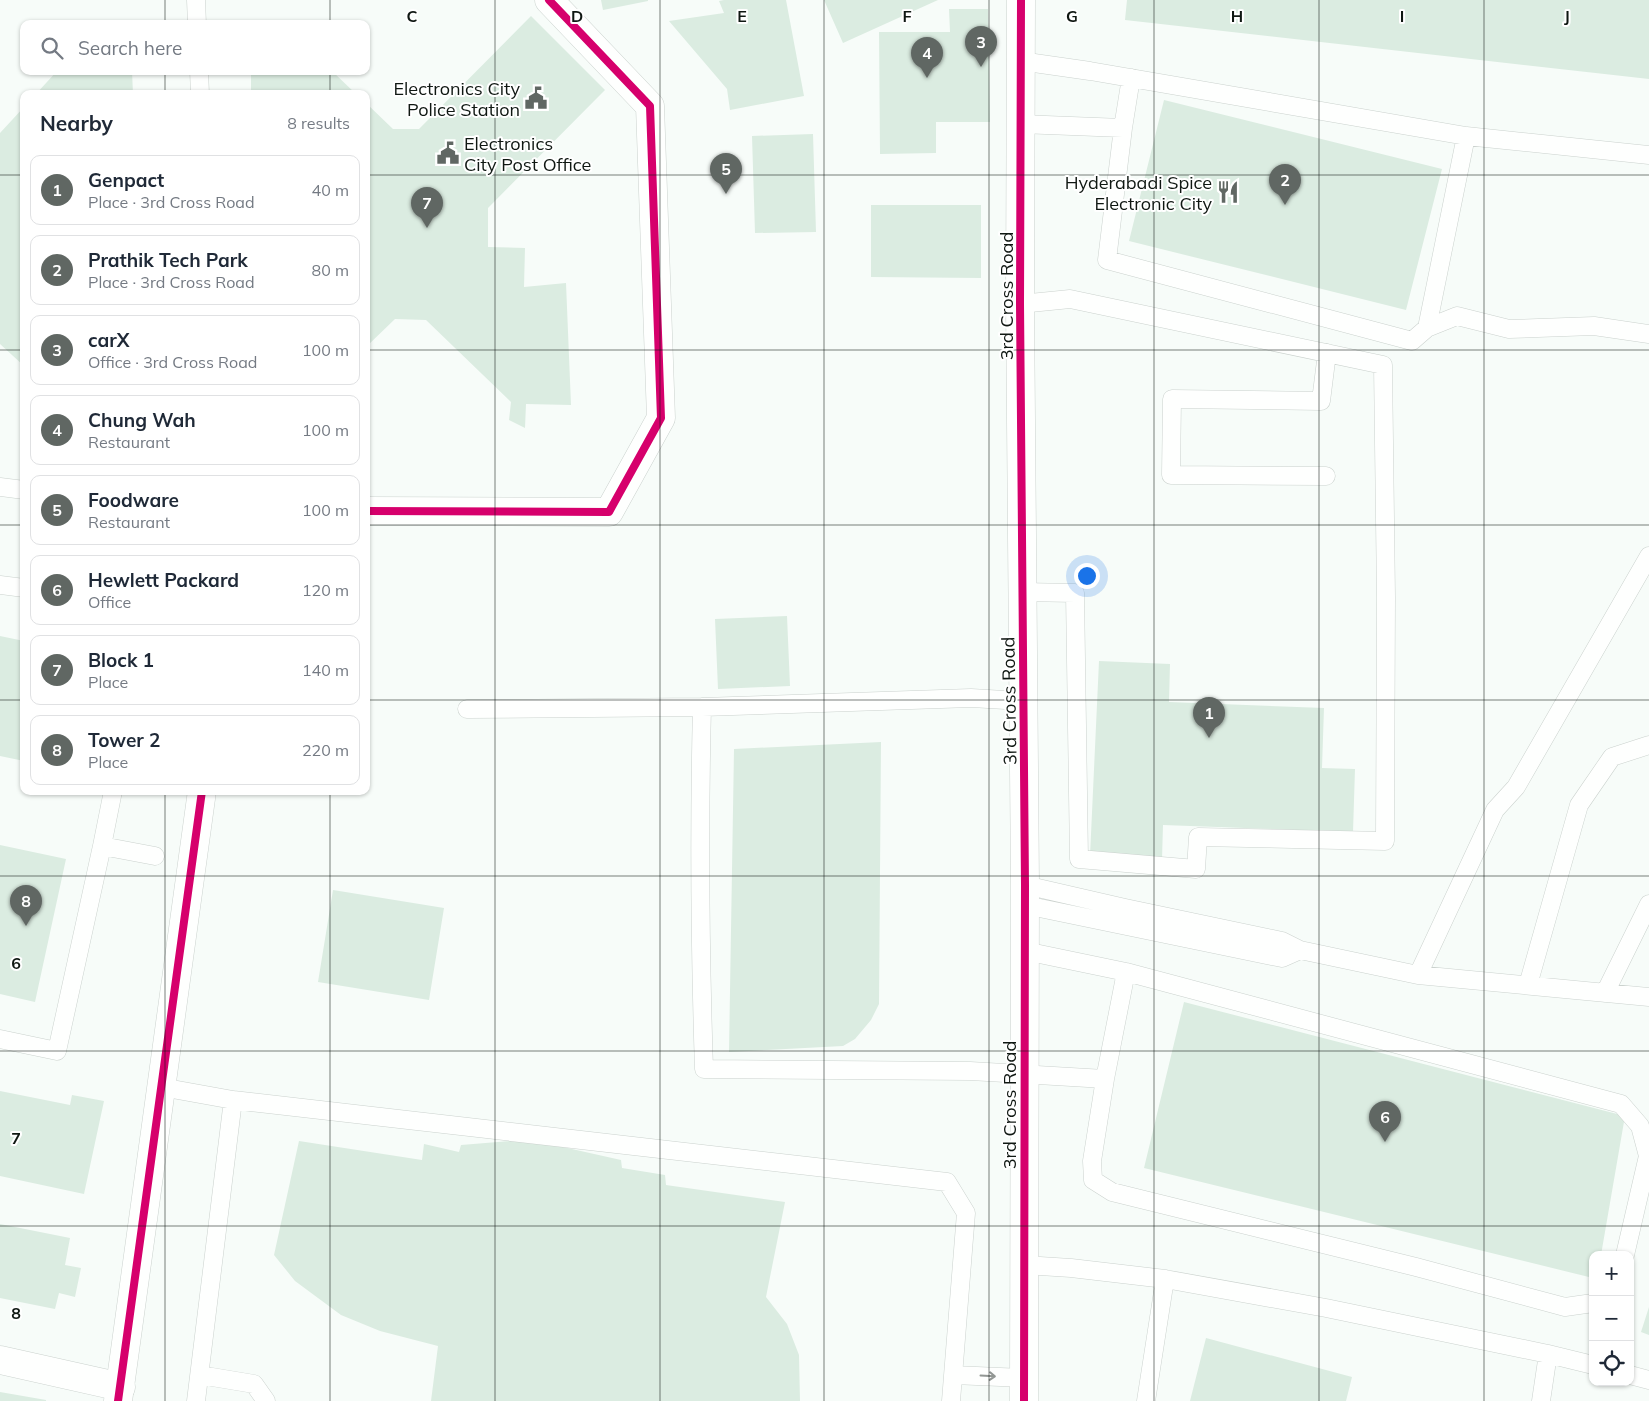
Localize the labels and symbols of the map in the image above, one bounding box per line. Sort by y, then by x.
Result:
text: C [407,6,418,26]
text: D [571,6,583,26]
text: E [737,6,747,26]
text: F [902,6,912,26]
text: G [1066,6,1078,26]
text: H [1231,6,1243,26]
text: I [1400,6,1404,26]
text: J [1564,6,1570,26]
pin: 3 [965,26,997,67]
pin: 4 [911,37,943,78]
place label: Electronics City Police Station [393,77,520,121]
public building icon: Electronics City Police Station [523,85,549,111]
place label: Electronics City Post Office [464,132,591,176]
public building icon: Electronics City Post Office [435,140,461,166]
pin: 5 [710,153,742,194]
pin: 2 [1269,164,1301,205]
place label: Hyderabadi Spice Electronic City [1065,171,1212,215]
restaurant icon: Hyderabadi Spice Electronic City [1215,179,1241,205]
pin: 7 [411,187,443,228]
street label: 3rd Cross Road [995,232,1018,360]
your location [1074,563,1100,589]
street label: 3rd Cross Road [996,637,1022,765]
pin: 1 [1193,697,1225,738]
pin: 8 [10,885,42,926]
text: 6 [11,953,21,973]
street label: 3rd Cross Road [998,1041,1021,1169]
pin: 6 [1369,1101,1401,1142]
text: 7 [11,1128,21,1148]
text: 8 [11,1303,21,1323]
one-way arrow [980,1372,996,1381]

